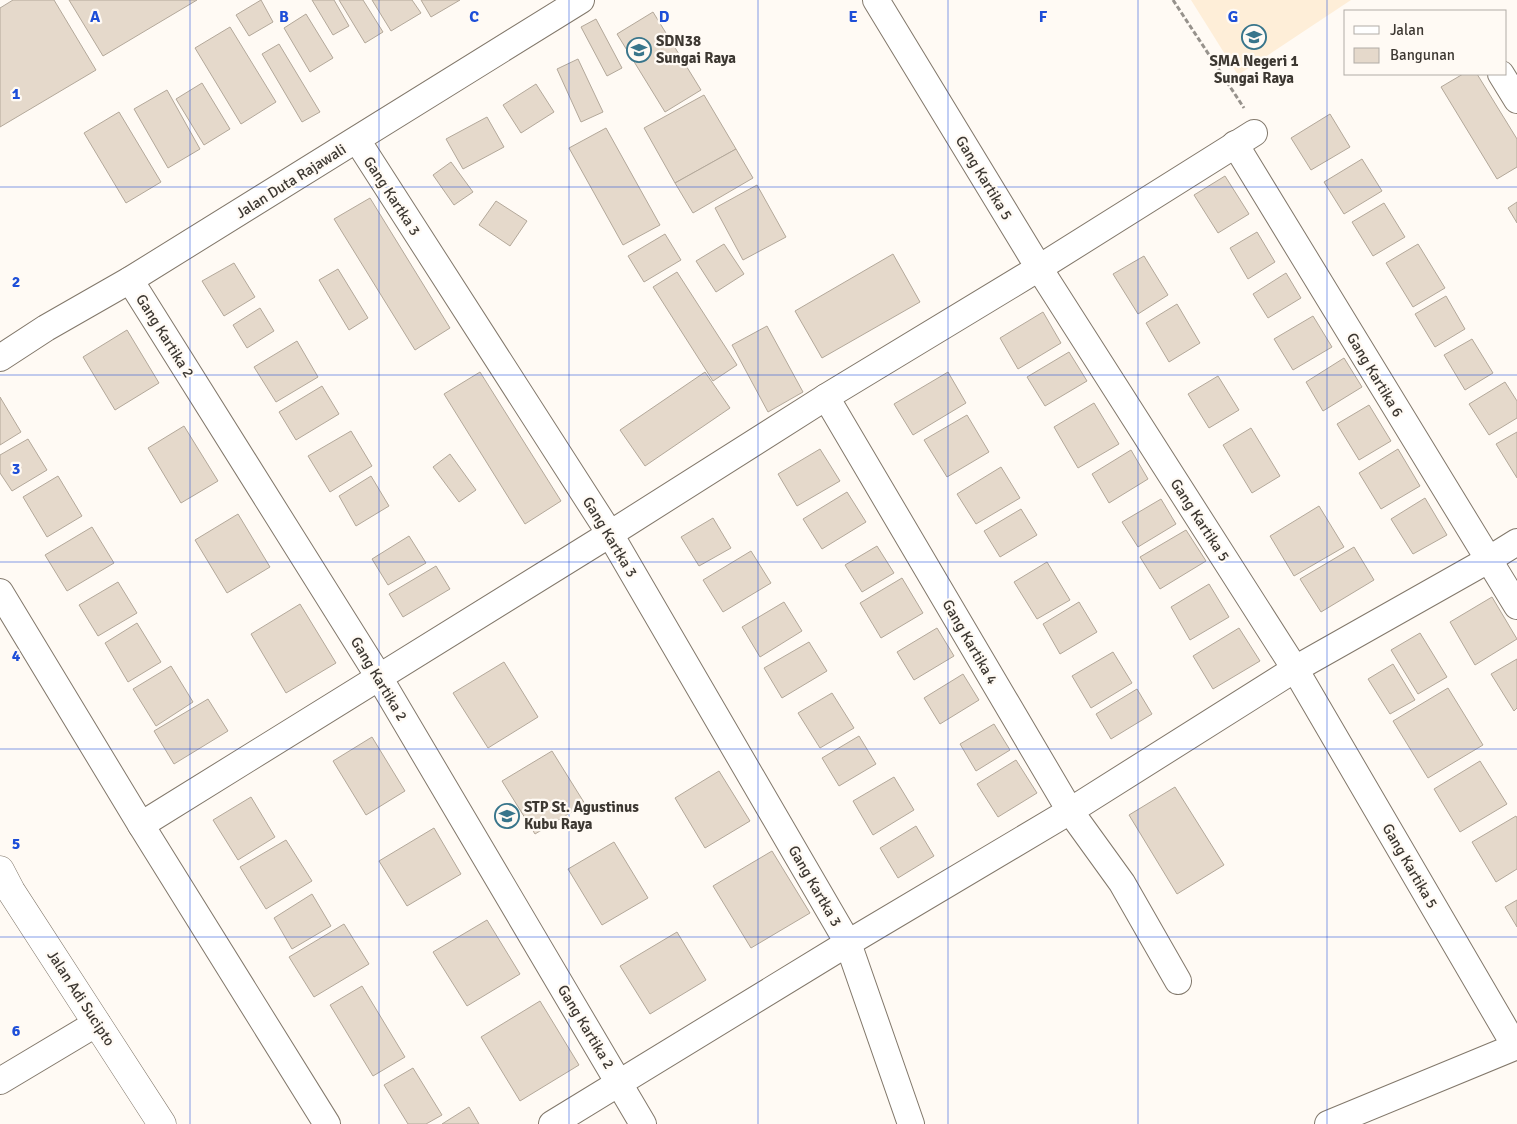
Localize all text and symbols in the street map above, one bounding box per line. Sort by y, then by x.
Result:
text: A [90,7,101,27]
text: B [279,7,289,27]
text: C [469,7,479,27]
text: D [659,7,670,27]
text: E [848,7,858,27]
text: F [1039,7,1048,27]
text: G [1228,7,1238,27]
legend [1344,10,1507,75]
text: Jalan [1390,21,1424,39]
school or university icon: SMA Negeri 1 Sungai Raya [1241,24,1267,50]
place label: SDN38 Sungai Raya [656,32,736,67]
school or university icon: SDN38 Sungai Raya [626,37,652,63]
text: Bangunan [1390,46,1455,64]
place label: SMA Negeri 1 Sungai Raya [1209,52,1299,87]
text: 1 [12,84,21,104]
street label: Gang Kartika 5 [952,133,1016,223]
street label: Jalan Duta Rajawali [233,140,349,222]
street label: Gang Kartka 3 [360,153,424,239]
text: 2 [12,272,20,292]
street label: Gang Kartika 2 [132,291,198,381]
street label: Gang Kartika 6 [1343,330,1407,420]
text: 3 [12,459,20,479]
street label: Gang Kartika 5 [1167,475,1233,565]
street label: Gang Kartka 3 [579,493,641,581]
street label: Gang Kartika 4 [938,596,1002,688]
street label: Gang Kartika 2 [347,634,411,724]
text: 4 [12,646,21,666]
place label: STP St. Agustinus Kubu Raya [524,798,639,833]
school or university icon: STP St. Agustinus Kubu Raya [494,803,520,829]
street label: Gang Kartika 5 [1378,820,1442,912]
text: 5 [12,834,20,854]
street label: Gang Kartka 3 [785,842,845,930]
street label: Jalan Adi Sucipto [43,947,119,1049]
street label: Gang Kartika 2 [554,982,618,1072]
text: 6 [12,1021,21,1041]

